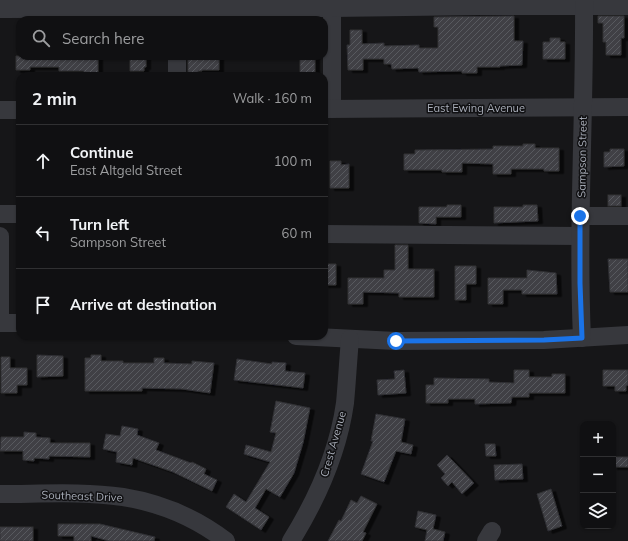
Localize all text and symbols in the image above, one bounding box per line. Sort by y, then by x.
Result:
search box [16,16,328,60]
icon: search [30,27,52,49]
text: Search here [62,29,144,48]
text: 2 min [32,88,77,109]
text: Walk · 160 m [233,90,312,106]
street label: East Ewing Avenue [427,101,525,115]
street label: Sampson Street [574,116,590,198]
text: Continue [70,143,133,162]
icon: ahead [32,150,54,172]
text: 100 m [274,153,312,169]
text: East Altgeld Street [70,162,182,178]
route end [571,207,589,225]
text: Turn left [70,215,129,234]
icon: left [32,222,54,244]
text: 60 m [282,225,312,241]
text: Sampson Street [70,234,166,250]
icon: arrive [32,294,54,316]
text: Arrive at destination [70,295,217,314]
route start [387,332,405,350]
street label: Crest Avenue [317,409,349,479]
map controls [580,421,616,529]
button: + [580,421,616,457]
button: − [580,457,616,493]
street label: Southeast Drive [41,488,123,504]
button: layers [580,493,616,529]

